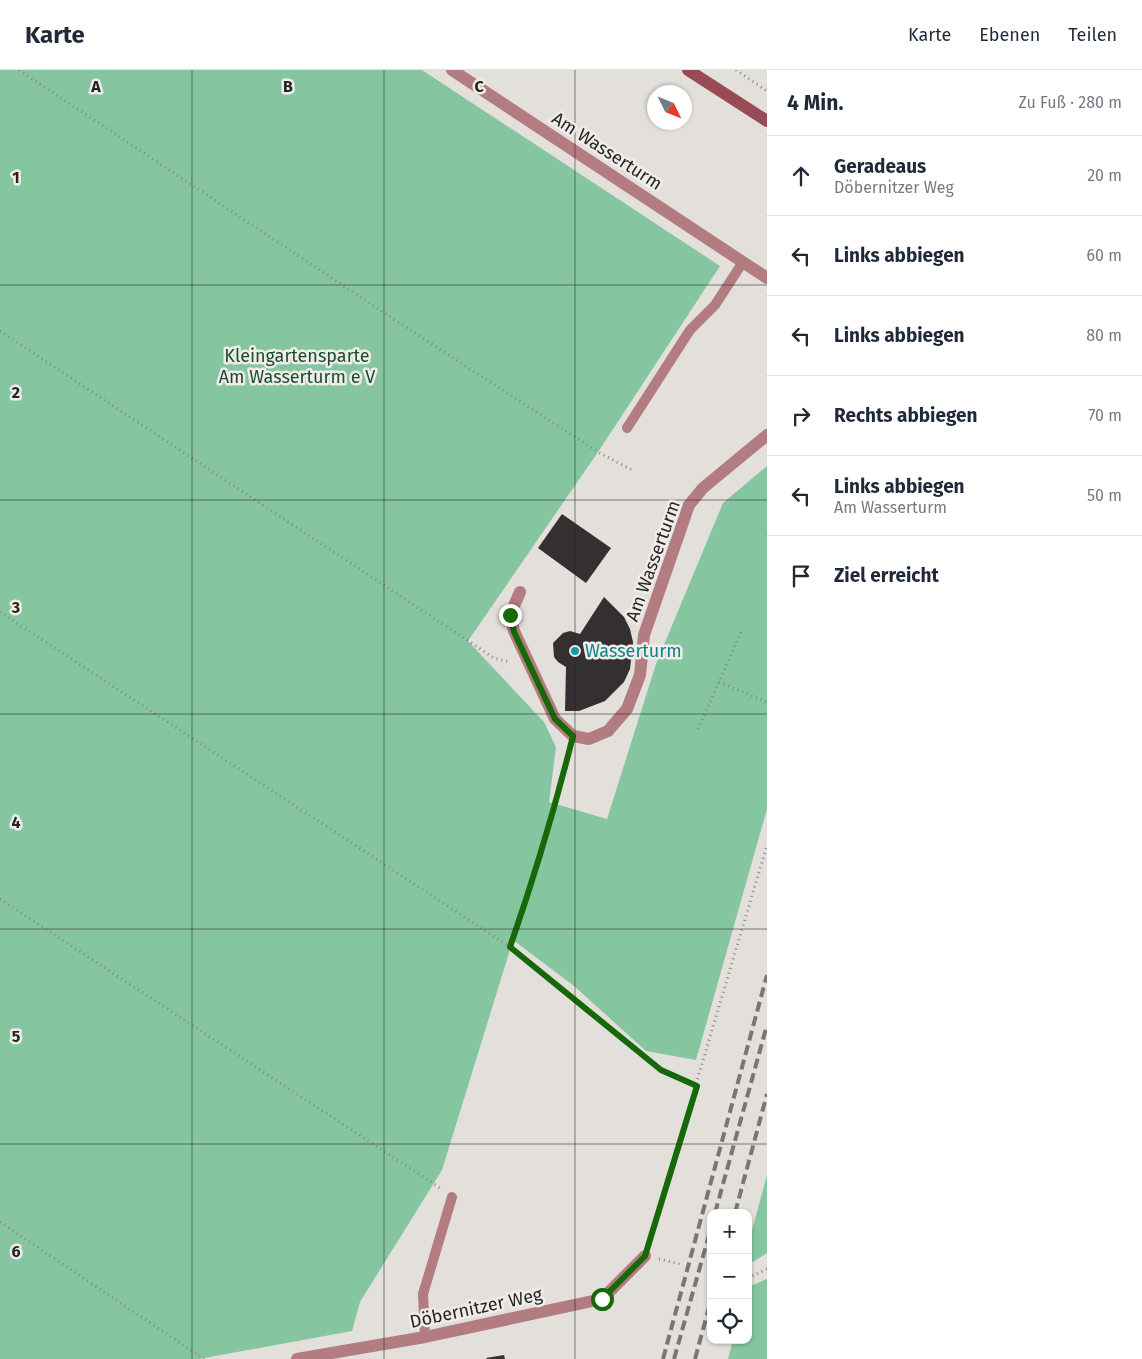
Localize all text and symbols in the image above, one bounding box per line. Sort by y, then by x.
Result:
text: Karte [25,21,85,49]
text: Karte [908,24,951,46]
text: Ebenen [979,24,1040,46]
text: Teilen [1068,24,1117,46]
text: A [90,77,101,96]
text: B [283,77,293,96]
text: C [474,77,484,96]
north arrow [647,85,692,130]
text: 4 Min. [787,90,843,116]
text: Zu Fuß · 280 m [1018,93,1122,112]
street label: Am Wasserturm [548,107,666,195]
text: Geradeaus [834,155,926,178]
icon: ahead [787,162,815,190]
text: 20 m [1087,166,1122,185]
text: 1 [12,168,20,187]
text: Döbernitzer Weg [834,178,954,197]
icon: left [787,242,815,270]
text: Links abbiegen [834,244,965,267]
text: 60 m [1087,246,1122,265]
icon: left [787,322,815,350]
text: Links abbiegen [834,324,965,347]
text: 80 m [1086,326,1122,345]
park label: Kleingartensparte Am Wasserturm e V [219,345,375,388]
text: 2 [12,383,20,402]
icon: right [787,402,815,430]
text: Rechts abbiegen [834,404,977,427]
text: 70 m [1088,406,1122,425]
text: Links abbiegen [834,475,965,498]
icon: left [787,482,815,510]
text: 50 m [1087,486,1122,505]
street label: Am Wasserturm [621,497,685,625]
text: Am Wasserturm [834,498,947,517]
icon: arrive [787,562,815,590]
text: Ziel erreicht [834,564,939,587]
text: 3 [11,598,20,617]
route end [499,604,522,627]
place label: Wasserturm [585,640,682,662]
marker: Wasserturm [569,645,581,657]
text: 4 [11,813,21,832]
text: 5 [12,1027,21,1046]
map controls [707,1209,752,1344]
button: + [707,1209,752,1254]
text: 6 [11,1242,21,1261]
button: − [707,1254,752,1299]
street label: Döbernitzer Weg [408,1283,545,1333]
route start [591,1288,614,1311]
button: locate [707,1299,752,1344]

